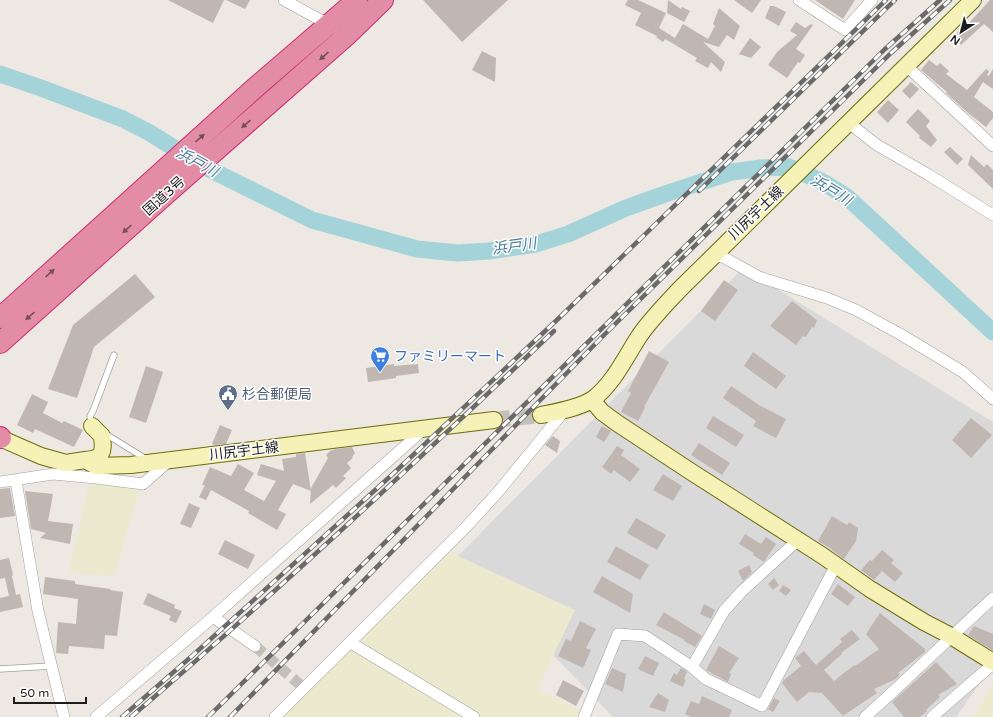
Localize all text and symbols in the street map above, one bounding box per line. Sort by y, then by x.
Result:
north arrow [941,12,981,52]
text: N [948,32,963,48]
one-way arrow [319,51,329,60]
one-way arrow [241,120,252,129]
one-way arrow [195,134,204,143]
water label: 浜戸川 [173,143,223,182]
water label: 浜戸川 [807,171,857,210]
street label: 国道3号 [139,173,189,219]
street label: 川尻宇土線 [725,183,787,243]
one-way arrow [122,224,132,234]
water label: 浜戸川 [490,234,540,258]
one-way arrow [45,268,55,278]
one-way arrow [25,312,35,321]
supermarket icon: ファミリーマート [369,345,391,373]
place label: ファミリーマート [394,348,506,365]
public building icon: 杉合郵便局 [217,383,239,411]
place label: 杉合郵便局 [242,386,312,403]
street label: 川尻宇土線 [208,438,280,464]
scale bar [14,679,86,705]
text: 50 m [20,686,49,700]

